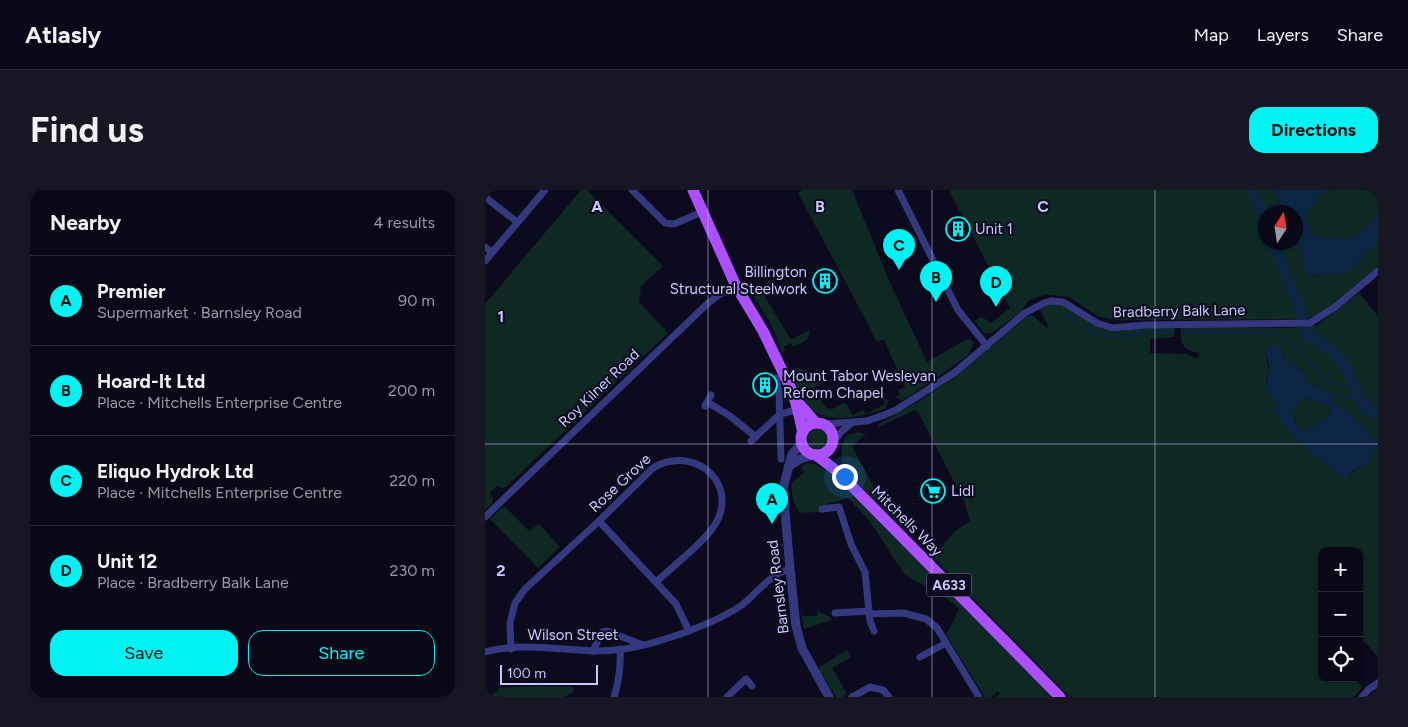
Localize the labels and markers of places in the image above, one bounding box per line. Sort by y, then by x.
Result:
building icon: Unit 1 [945,216,971,242]
place label: Unit 1 [975,220,1013,238]
pin: C [883,229,915,270]
pin: B [920,261,952,302]
place label: Billington Structural Steelwork [670,263,808,298]
pin: D [980,266,1012,307]
building icon: Billington Structural Steelwork [812,268,838,294]
place label: Mount Tabor Wesleyan Reform Chapel [783,367,936,402]
building icon: Mount Tabor Wesleyan Reform Chapel [752,372,778,398]
supermarket icon: Lidl [920,478,946,504]
place label: Lidl [951,482,974,500]
pin: A [756,483,788,524]

